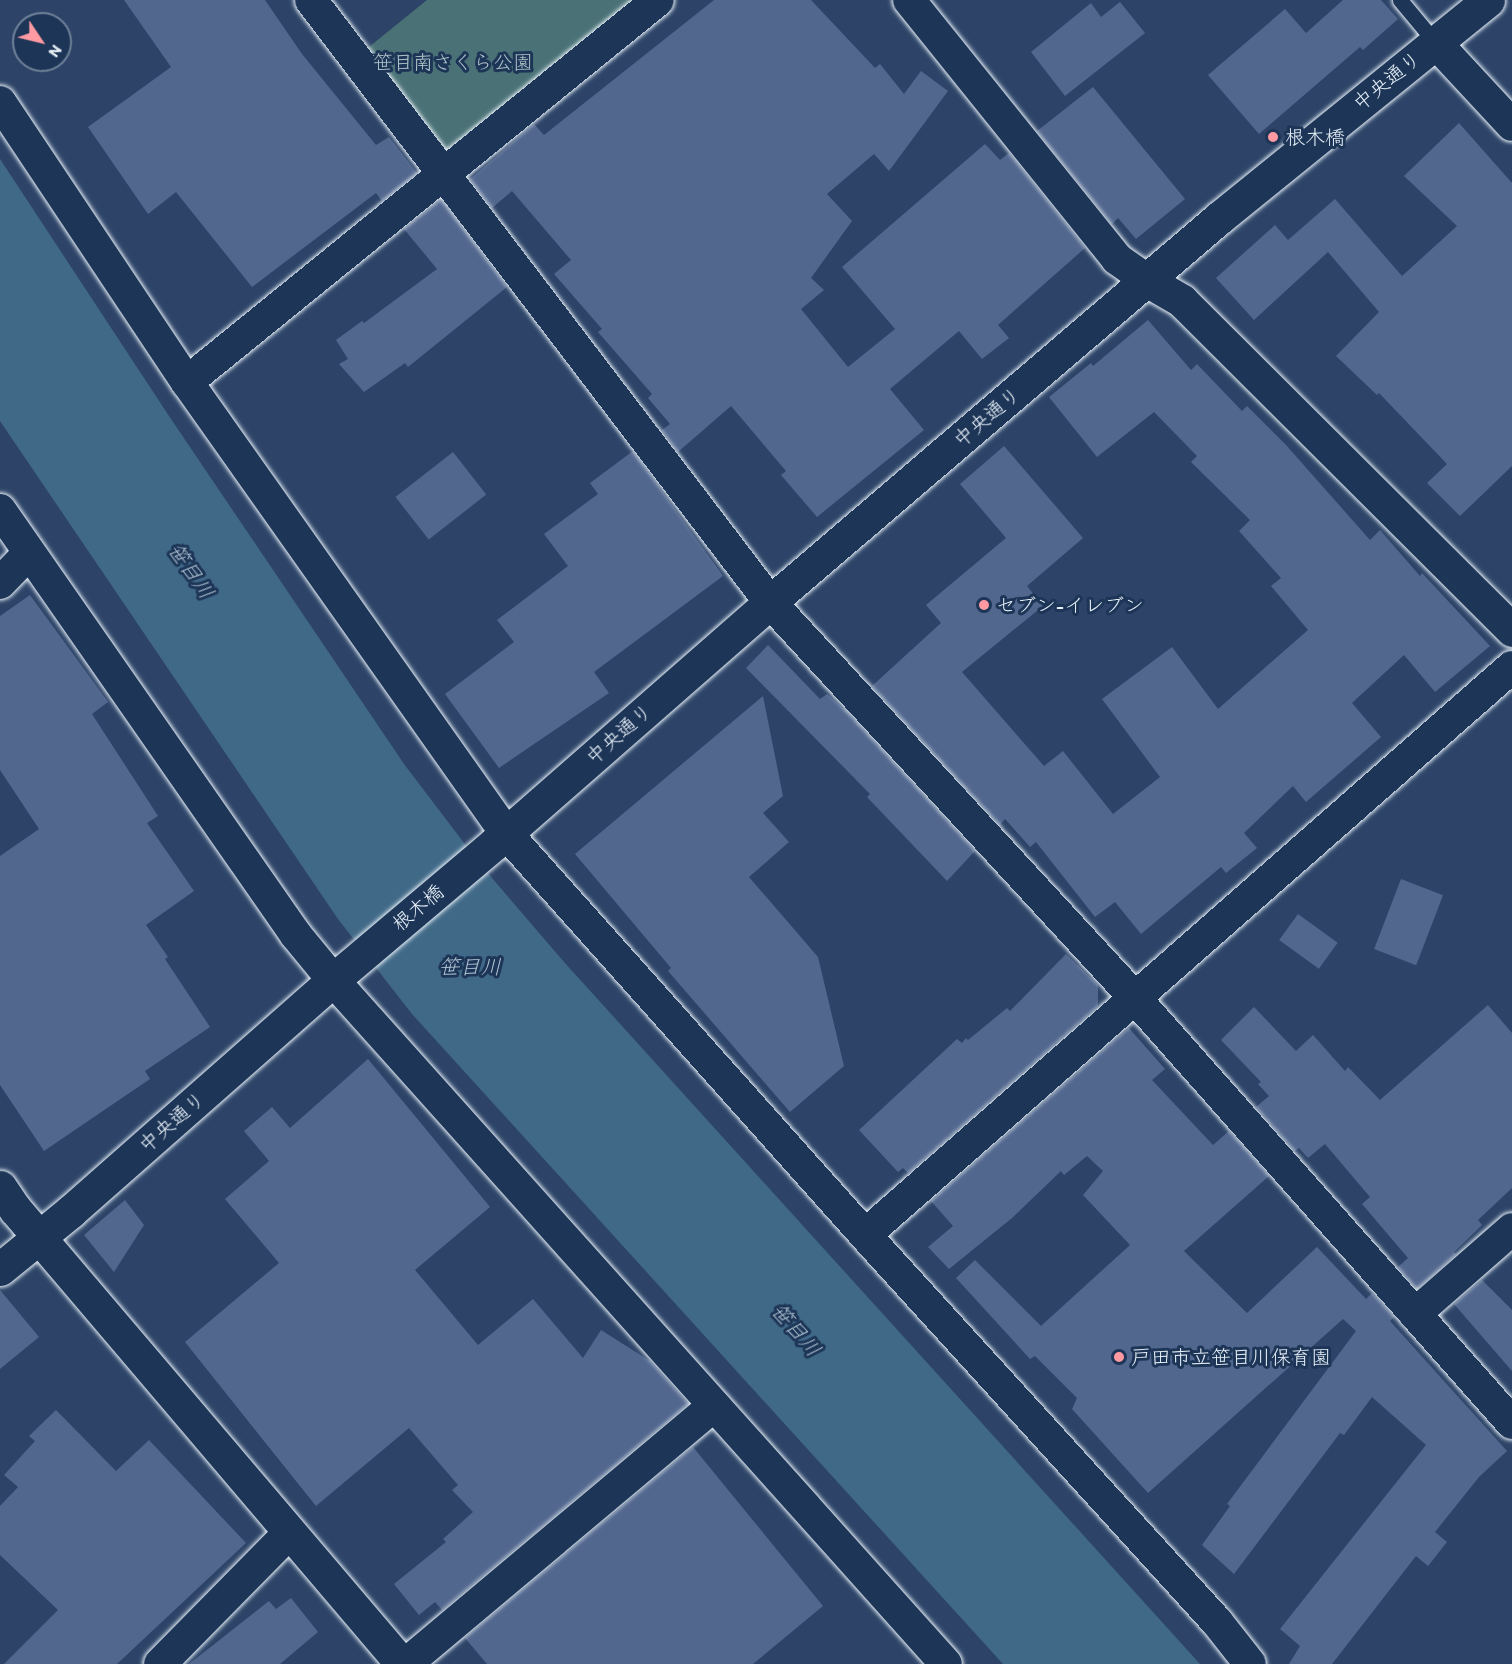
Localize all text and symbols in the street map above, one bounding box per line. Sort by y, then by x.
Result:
north arrow [12,12,72,72]
text: N [45,42,66,61]
street label: 中央通り [1348,47,1426,115]
park label: 笹目南さくら公園 [373,50,533,74]
place label: 根木橋 [1285,125,1345,149]
marker: 根木橋 [1266,130,1280,144]
street label: 中央通り [949,382,1025,452]
water label: 笹目川 [163,538,219,604]
place label: セブン-イレブン [996,593,1144,617]
marker: セブン-イレブン [977,598,991,612]
street label: 中央通り [581,699,657,769]
street label: 根木橋 [387,880,449,936]
water label: 笹目川 [439,954,501,980]
street label: 中央通り [134,1087,210,1157]
water label: 笹目川 [766,1298,826,1362]
place label: 戸田市立笹目川保育園 [1131,1345,1331,1369]
marker: 戸田市立笹目川保育園 [1112,1350,1126,1364]

